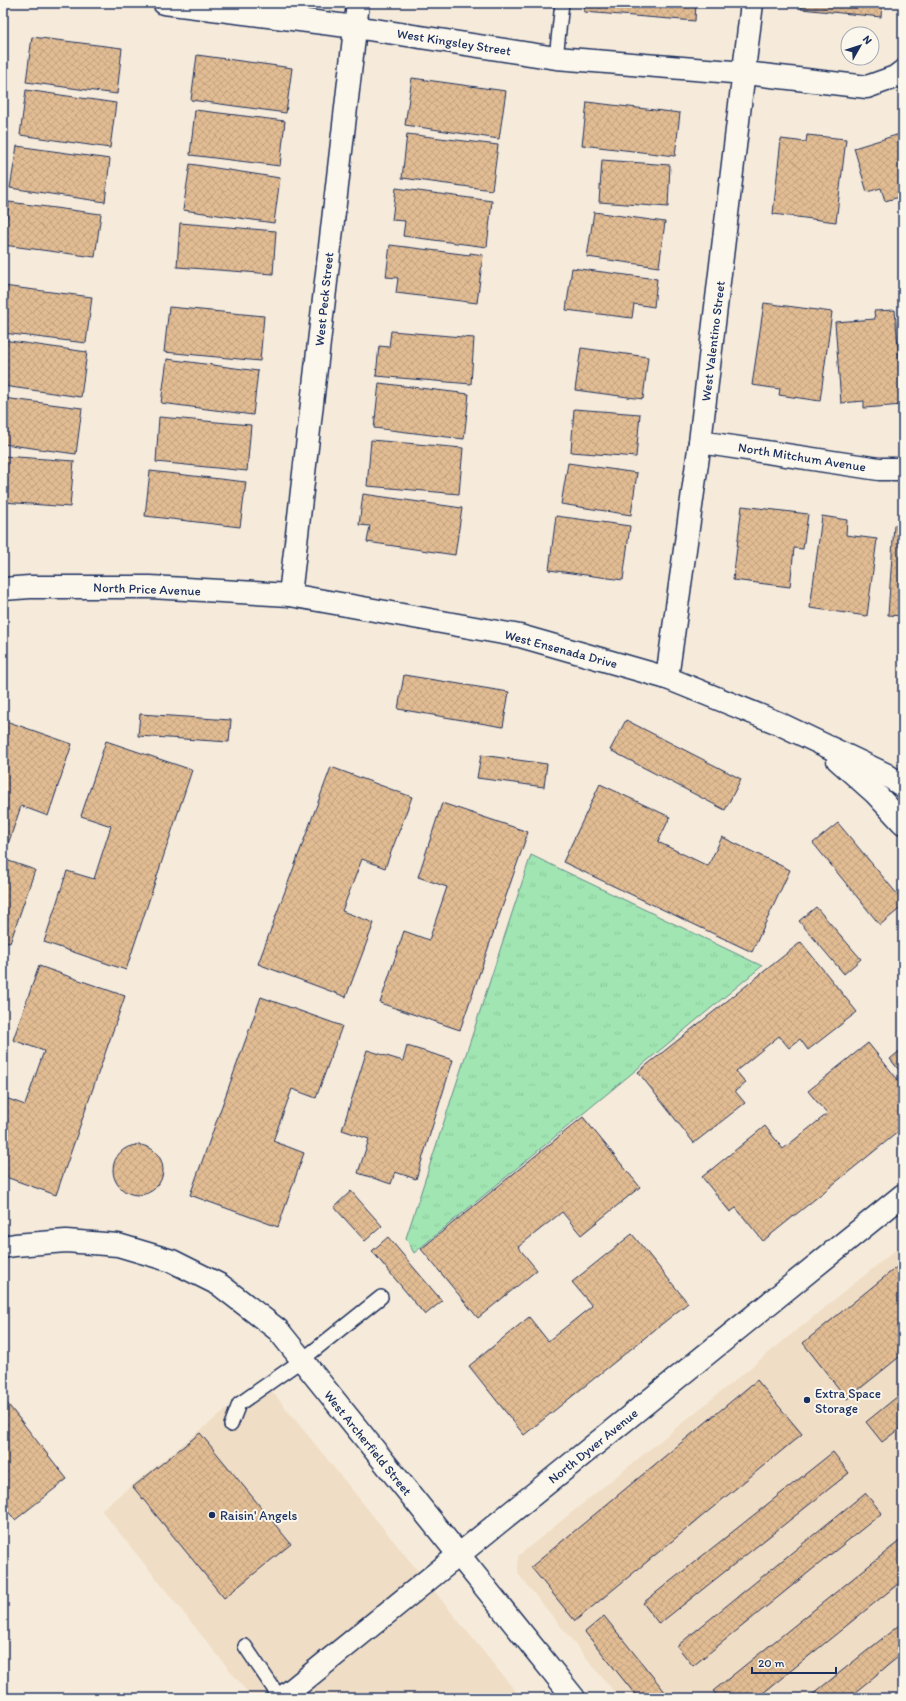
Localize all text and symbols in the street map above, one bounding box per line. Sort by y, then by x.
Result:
street label: West Kingsley Street [396,26,512,58]
north arrow [840,26,880,66]
text: N [860,33,875,47]
street label: West Peck Street [312,251,336,347]
street label: West Valentino Street [698,280,728,402]
street label: North Mitchum Avenue [737,439,867,475]
street label: North Price Avenue [93,580,201,598]
street label: West Ensenada Drive [503,627,619,671]
place label: Extra Space Storage [815,1386,881,1416]
street label: West Archerfield Street [321,1388,415,1499]
marker: Extra Space Storage [802,1395,812,1405]
street label: North Dyver Avenue [545,1405,641,1487]
place label: Raisin' Angels [220,1508,298,1523]
marker: Raisin' Angels [207,1510,217,1520]
scale bar [752,1649,836,1675]
text: 20 m [758,1656,785,1670]

